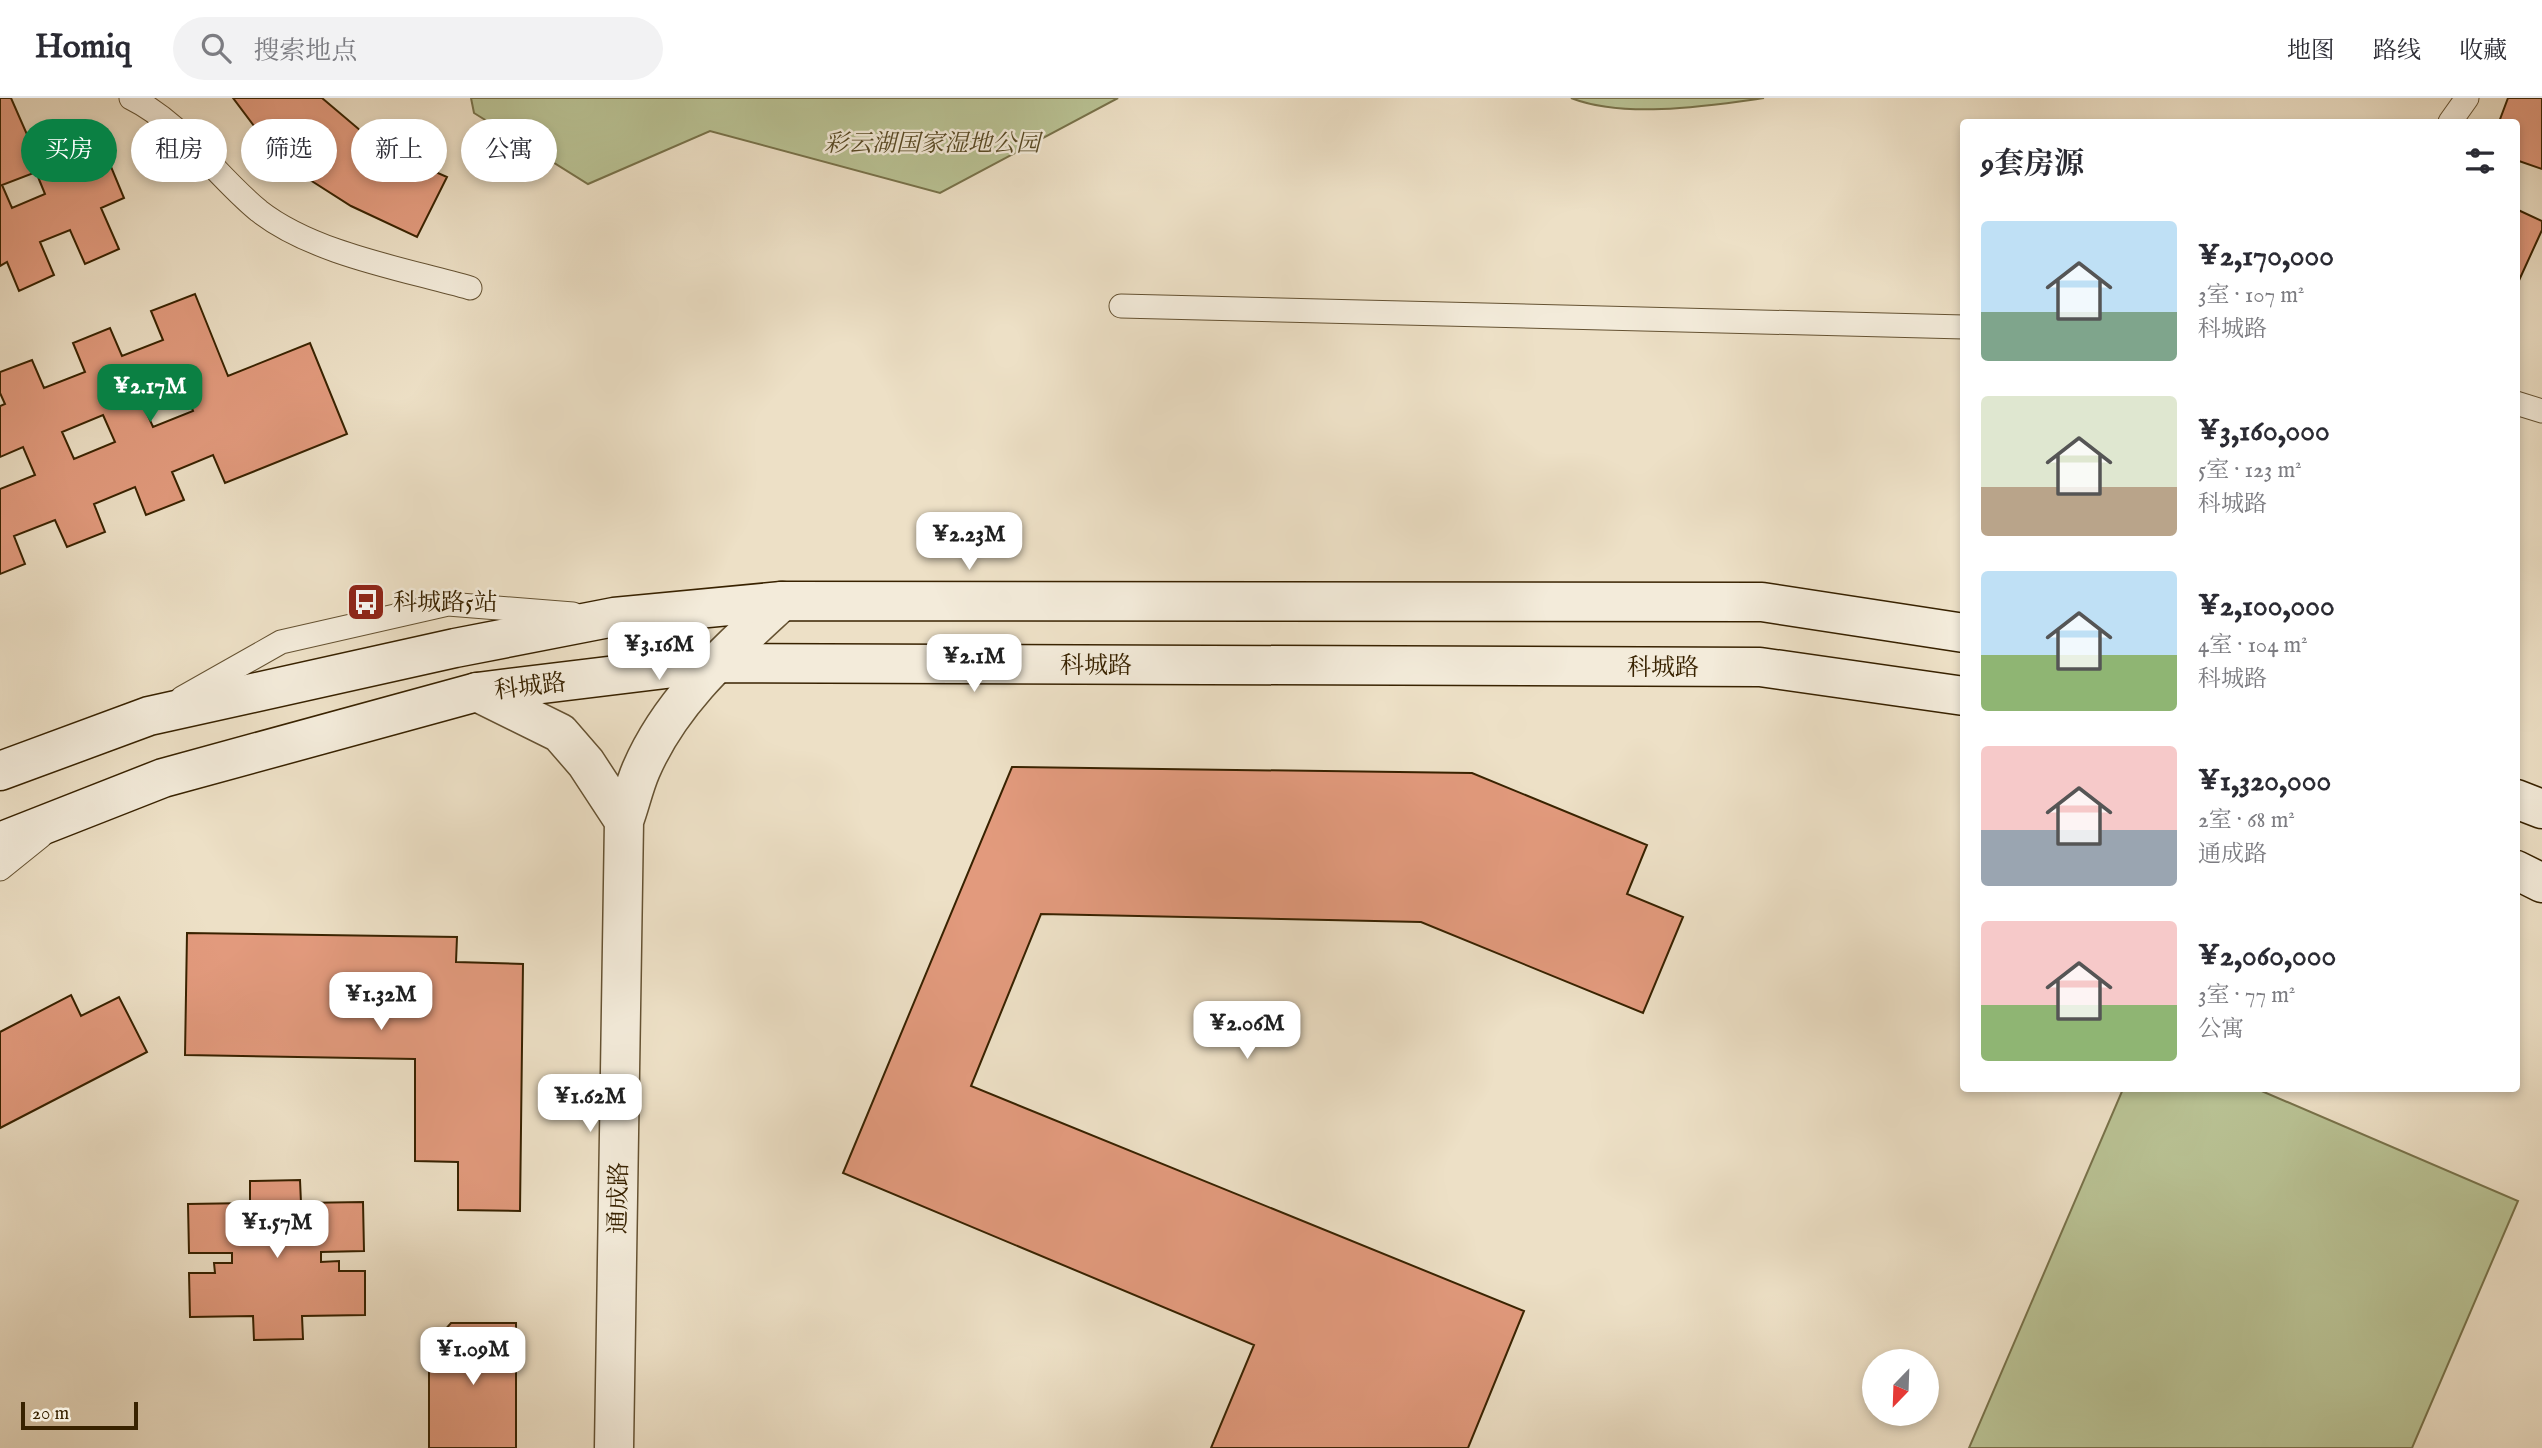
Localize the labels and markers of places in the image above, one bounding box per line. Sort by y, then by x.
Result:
pin: ¥2.17M [93,364,207,424]
pin: ¥2.23M [912,512,1026,572]
bus stop icon: 科城路5站 [345,581,387,623]
place label: 科城路5站 [393,588,498,619]
pin: ¥3.16M [602,622,716,682]
pin: ¥2.1M [925,634,1023,694]
pin: ¥1.32M [324,972,438,1032]
pin: ¥2.06M [1190,1002,1304,1061]
pin: ¥1.62M [533,1074,647,1134]
pin: ¥1.57M [220,1200,334,1260]
pin: ¥1.09M [416,1328,530,1387]

